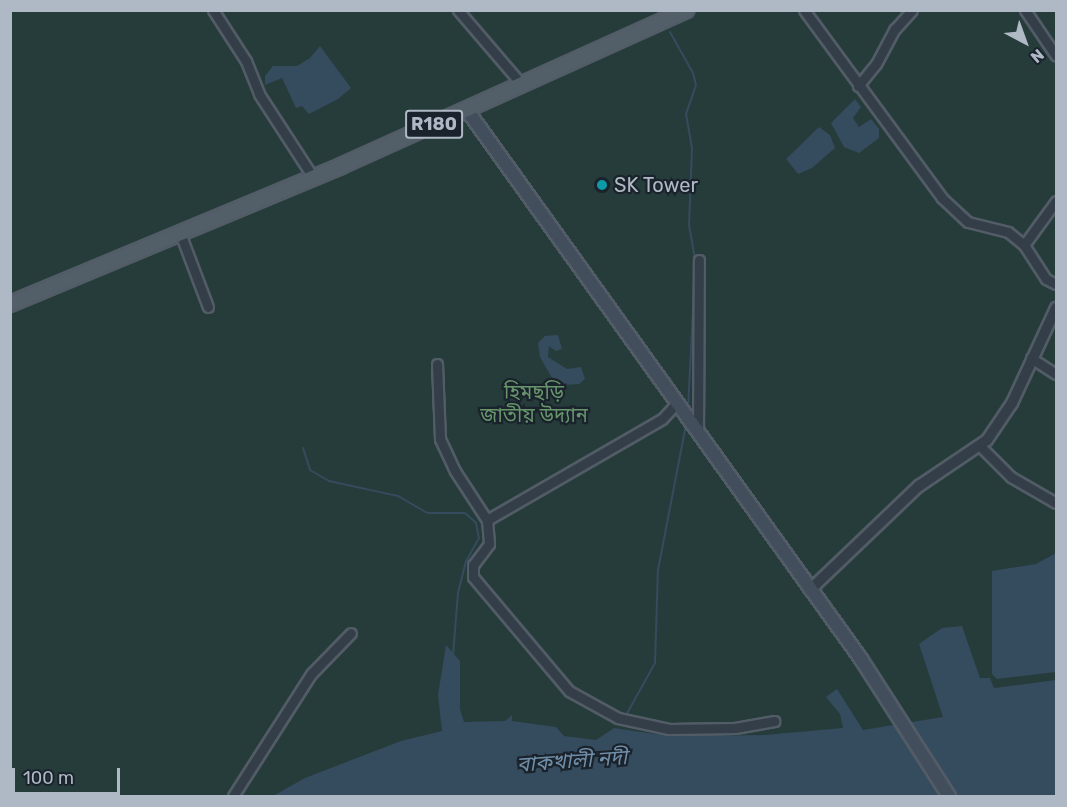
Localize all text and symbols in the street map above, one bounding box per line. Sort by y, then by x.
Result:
north arrow [995,12,1055,72]
text: N [1027,45,1048,67]
road number: R180 [404,109,464,139]
place label: SK Tower [614,173,699,197]
marker: SK Tower [595,178,609,192]
park label: হিমছড়ি জাতীয় উদ্যান [480,380,588,427]
water label: বাকখালী নদী [516,745,628,777]
scale bar [15,756,123,794]
text: 100 m [23,767,74,789]

